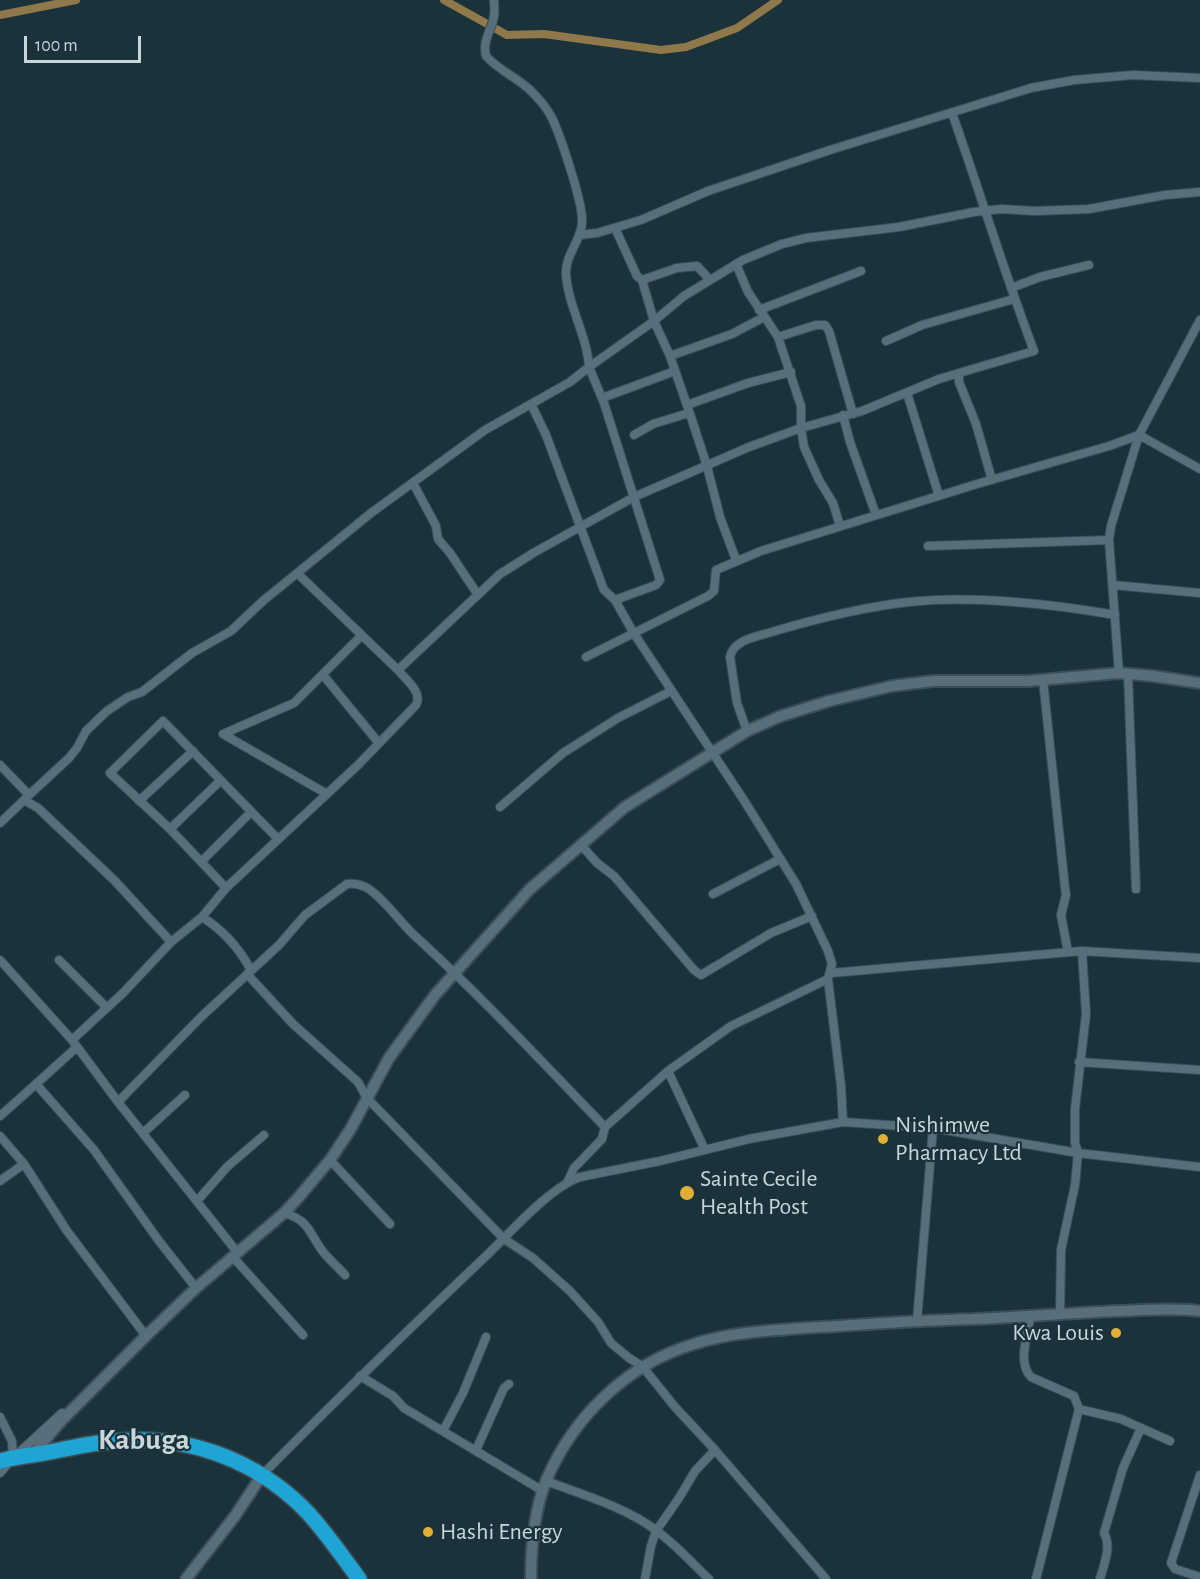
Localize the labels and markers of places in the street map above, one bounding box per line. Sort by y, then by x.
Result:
place label: Nishimwe Pharmacy Ltd [895,1111,1022,1167]
marker: Nishimwe Pharmacy Ltd [876,1132,890,1146]
place label: Sainte Cecile Health Post [700,1165,818,1221]
marker: Sainte Cecile Health Post [678,1184,696,1202]
place label: Kwa Louis [1012,1319,1104,1347]
marker: Kwa Louis [1109,1326,1123,1340]
place label: Hashi Energy [440,1518,563,1546]
marker: Hashi Energy [421,1525,435,1539]

